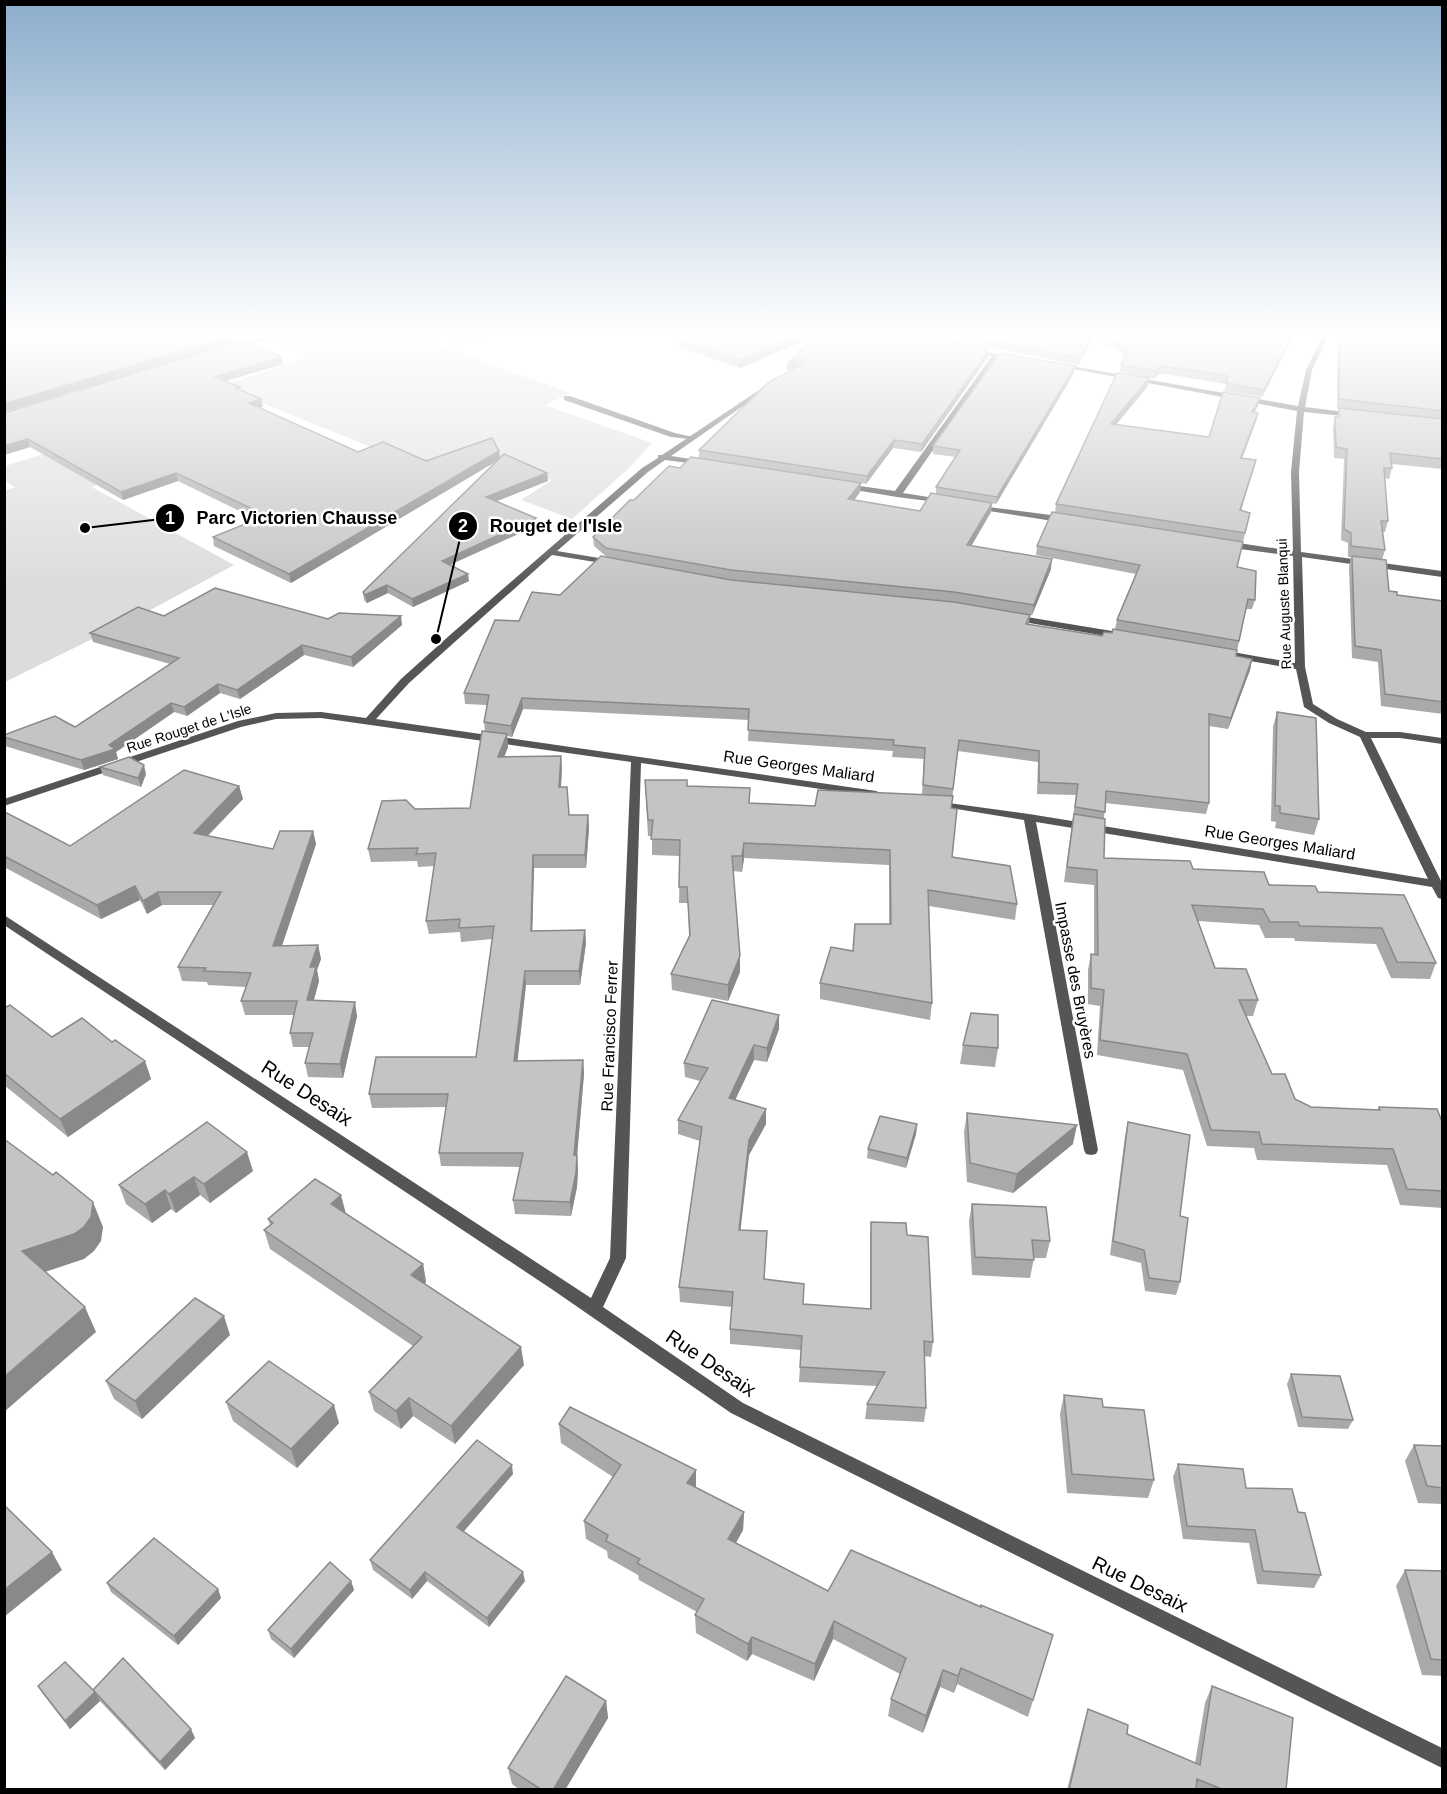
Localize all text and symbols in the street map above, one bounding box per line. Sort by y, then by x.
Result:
callout: Parc Victorien Chausse [155,500,409,536]
text: 1 [165,508,175,528]
text: Parc Victorien Chausse [197,508,397,528]
callout: Rouget de l'Isle [448,508,634,544]
text: 2 [458,516,468,536]
text: Rouget de l'Isle [490,516,622,536]
street label: Rue Auguste Blanqui [1274,538,1294,670]
street label: Rue Rouget de L'Isle [125,700,254,756]
street label: Rue Georges Maliard [722,747,875,785]
street label: Rue Georges Maliard [1203,822,1356,863]
street label: Impasse des Bruyères [1052,900,1099,1060]
street label: Rue Francisco Ferrer [598,960,621,1112]
street label: Rue Desaix [258,1056,356,1130]
street label: Rue Desaix [662,1325,760,1401]
street label: Rue Desaix [1089,1551,1191,1617]

